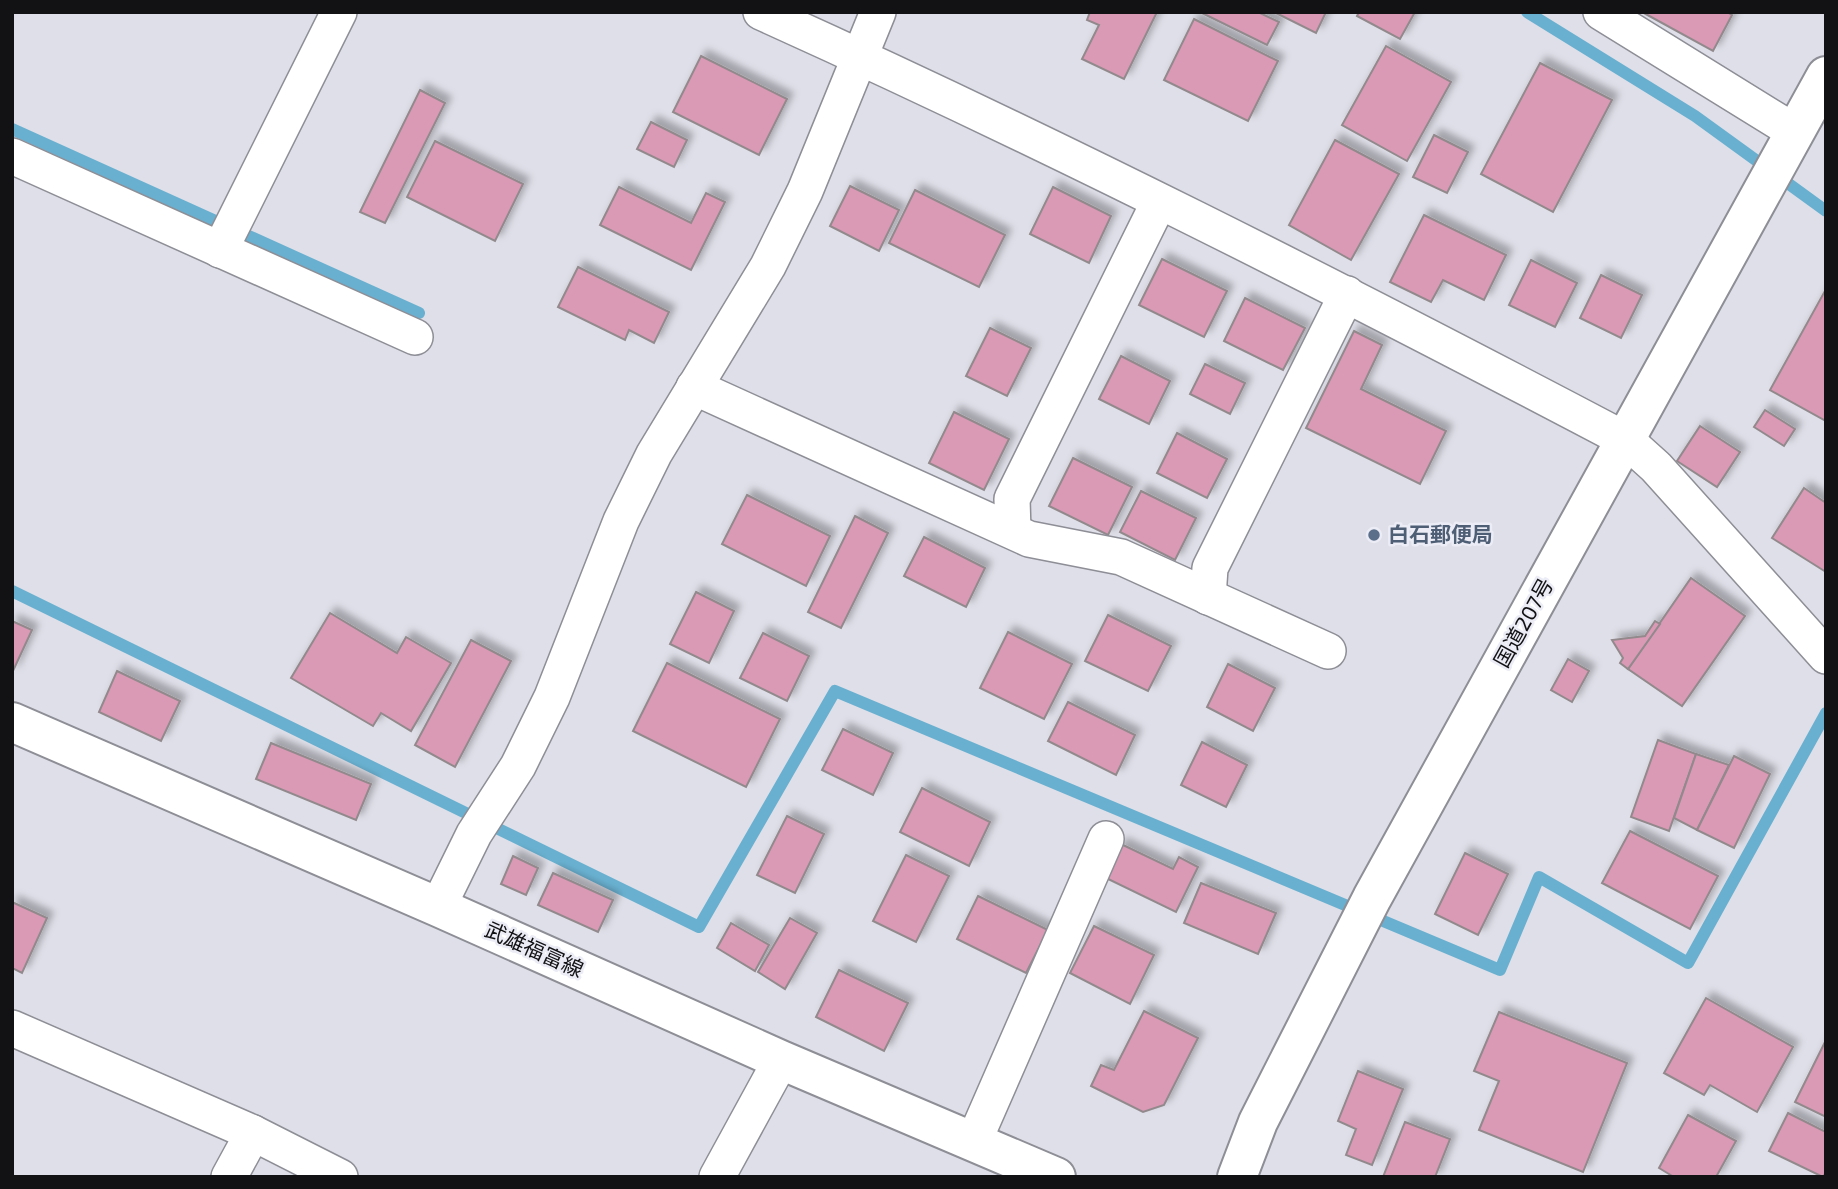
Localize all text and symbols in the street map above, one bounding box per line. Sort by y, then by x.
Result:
place label: 白石郵便局 [1388,521,1493,546]
marker: 白石郵便局 [1366,527,1382,543]
street label: 国道207号 [1488,573,1557,671]
street label: 武雄福富線 [482,916,588,981]

